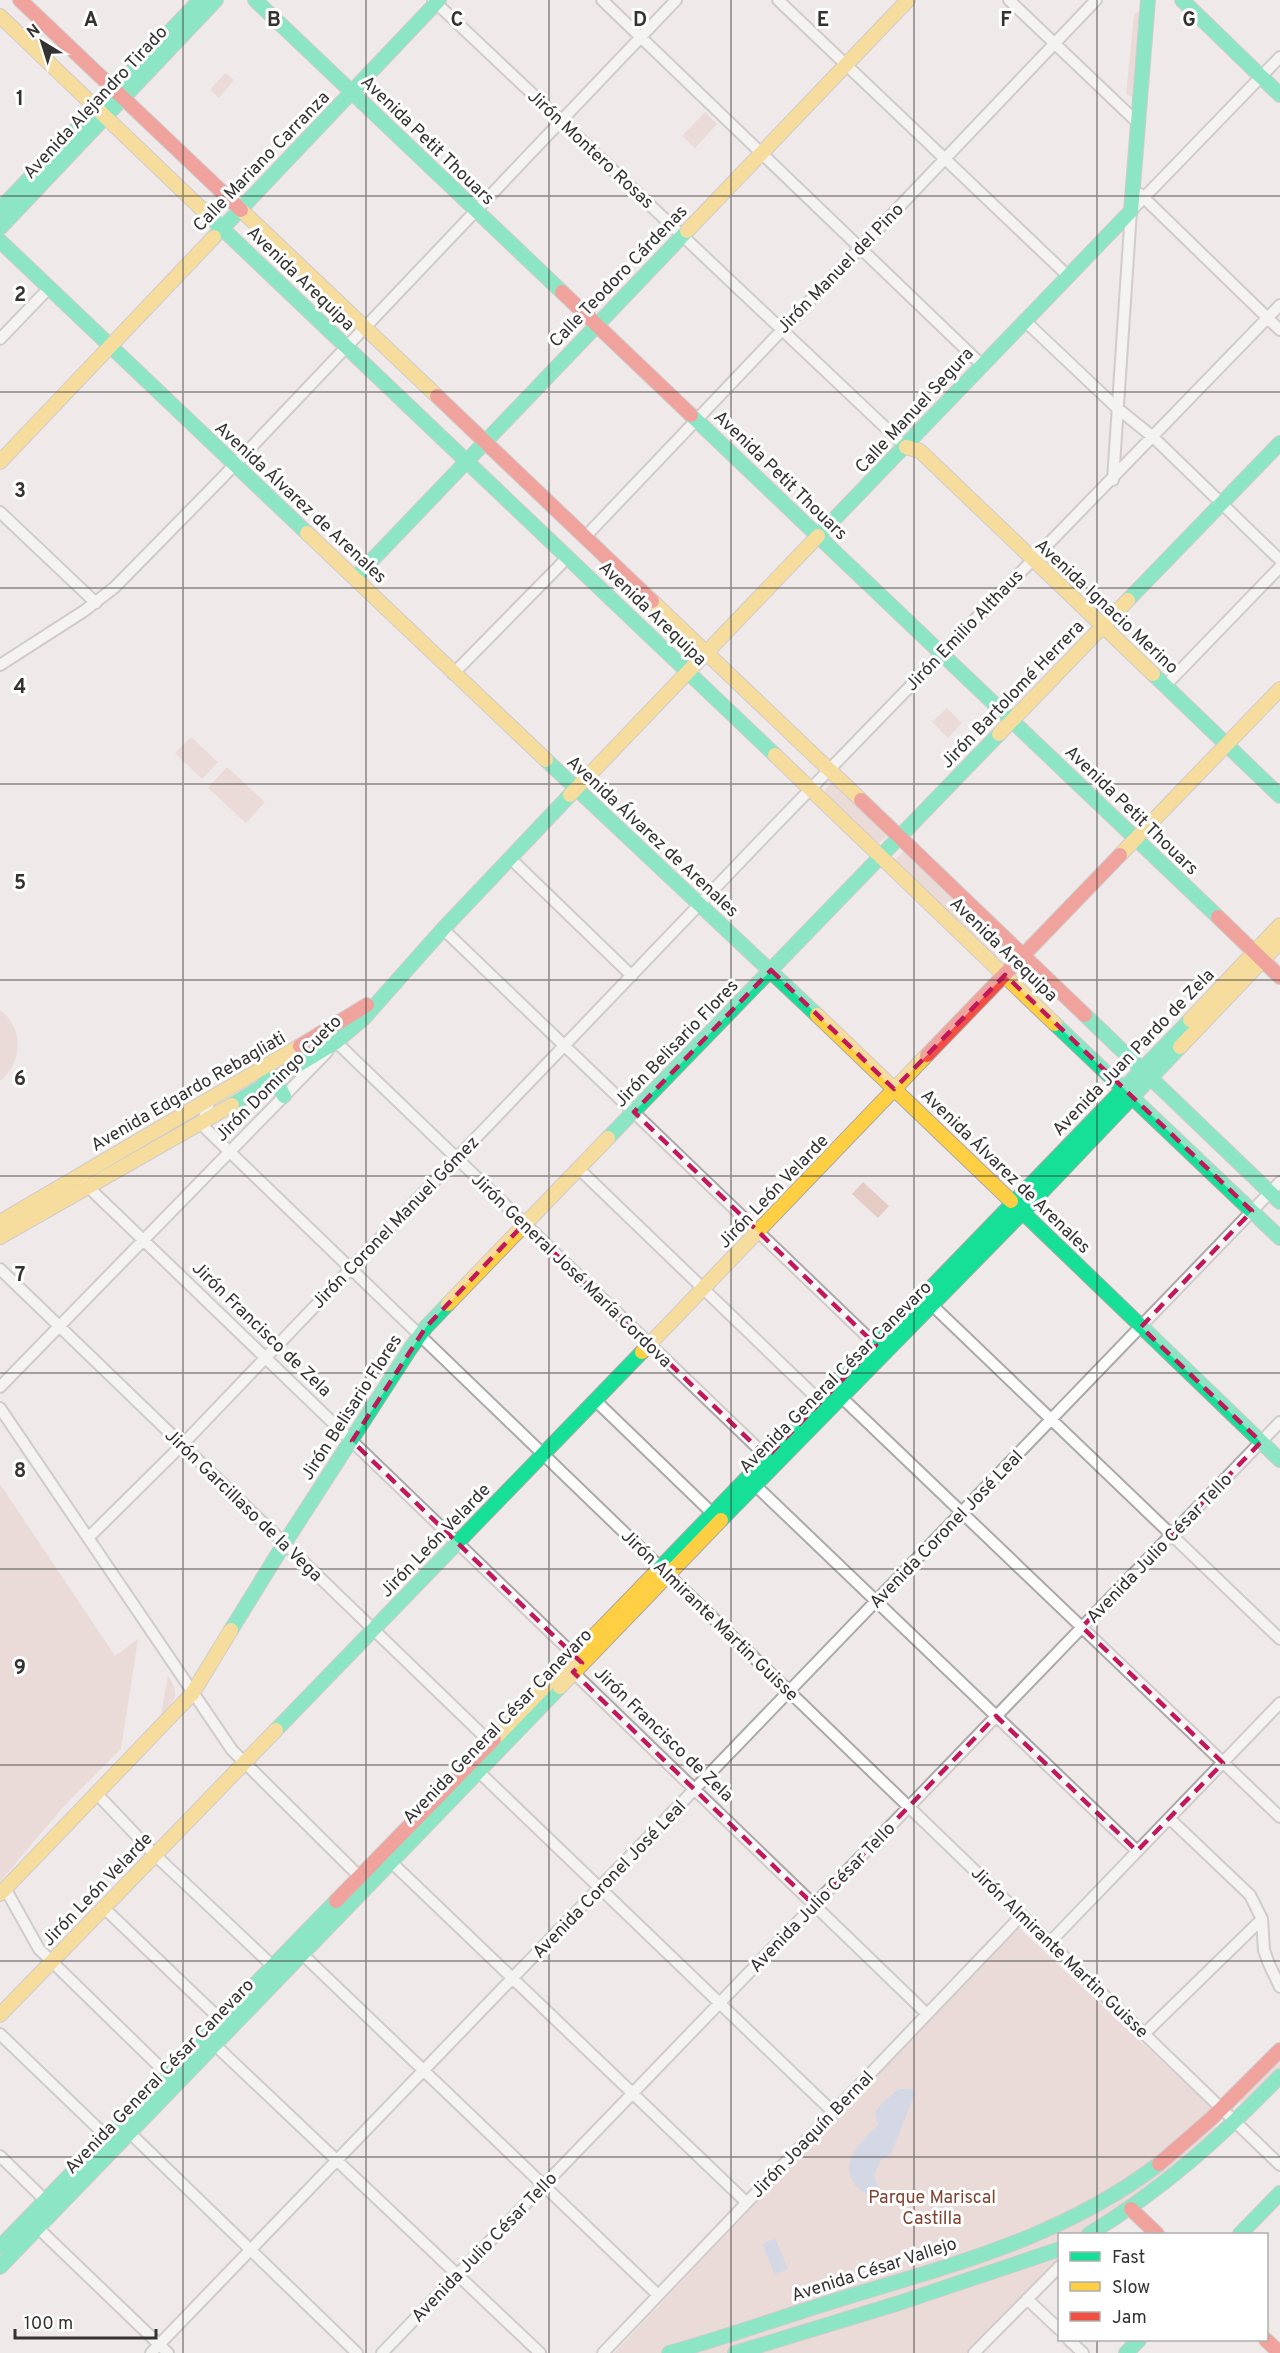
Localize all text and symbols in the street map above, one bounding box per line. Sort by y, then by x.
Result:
text: B [267,8,281,34]
text: C [451,8,463,34]
text: D [633,8,647,34]
text: E [817,8,829,34]
text: F [1000,8,1012,34]
text: G [1182,8,1196,34]
north arrow [12,12,72,72]
text: N [23,20,45,43]
street label: Avenida Alejandro Tirado [18,21,172,183]
street label: Avenida Petit Thouars [355,71,499,211]
street label: Jirón Montero Rosas [522,86,658,215]
text: 1 [16,87,24,113]
street label: Calle Mariano Carranza [189,87,335,237]
street label: Jirón Manuel del Pino [773,199,909,339]
street label: Calle Teodoro Cárdenas [545,201,693,353]
street label: Avenida Arequipa [241,222,359,337]
text: 2 [14,283,26,309]
street label: Calle Manuel Segura [851,343,979,479]
street label: Avenida Petit Thouars [708,406,852,546]
street label: Avenida Álvarez de Arenales [209,416,392,589]
text: 3 [14,479,26,505]
street label: Avenida Ignacio Merino [1029,534,1183,680]
street label: Avenida Arequipa [593,557,711,672]
street label: Jirón Emilio Althaus [901,565,1029,697]
street label: Jirón Bartolomé Herrera [936,616,1090,774]
text: 4 [14,675,26,701]
street label: Avenida Petit Thouars [1059,741,1203,881]
street label: Avenida Álvarez de Arenales [561,750,744,923]
text: 5 [14,871,26,897]
street label: Avenida Arequipa [944,893,1062,1008]
street label: Avenida Juan Pardo de Zela [1048,965,1220,1142]
street label: Jirón Belisario Flores [610,975,744,1113]
street label: Jirón Domingo Cueto [211,1011,347,1147]
street label: Avenida Edgardo Rebagliati [87,1027,290,1157]
text: 6 [14,1067,26,1093]
street label: Avenida Álvarez de Arenales [915,1083,1096,1259]
street label: Jirón León Velarde [714,1130,834,1254]
street label: Jirón Coronel Manuel Gómez [307,1132,485,1314]
street label: Jirón General José María Cordova [466,1169,676,1373]
street label: Jirón Francisco de Zela [186,1257,336,1403]
text: 7 [15,1263,25,1289]
street label: Avenida General César Canevaro [735,1277,937,1479]
street label: Jirón Belisario Flores [297,1331,408,1485]
street label: Jirón Garcillaso de la Vega [159,1425,327,1587]
street label: Avenida Coronel José Leal [865,1446,1029,1614]
text: 8 [14,1459,26,1485]
street label: Avenida Julio César Tello [1082,1469,1238,1629]
street label: Jirón León Velarde [376,1479,496,1603]
street label: Jirón Almirante Martin Guisse [615,1525,803,1707]
street label: Avenida General César Canevaro [398,1624,598,1830]
text: 9 [14,1656,26,1682]
street label: Jirón Francisco de Zela [588,1662,738,1808]
street label: Avenida Coronel José Leal [528,1796,692,1964]
street label: Avenida Julio César Tello [745,1818,901,1978]
street label: Jirón León Velarde [38,1828,158,1952]
street label: Jirón Almirante Martin Guisse [965,1862,1153,2044]
street label: Avenida General César Canevaro [60,1974,260,2180]
street label: Jirón Joaquín Bernal [747,2067,880,2203]
street label: Avenida Julio César Tello [407,2168,563,2328]
park label: Parque Mariscal Castilla [868,2187,996,2231]
street label: Avenida César Vallejo [789,2233,960,2308]
legend [1058,2233,1268,2341]
text: Fast [1112,2247,1145,2270]
text: Slow [1112,2277,1150,2300]
scale bar [15,2302,156,2340]
text: Jam [1112,2307,1147,2330]
text: 100 m [24,2313,73,2336]

